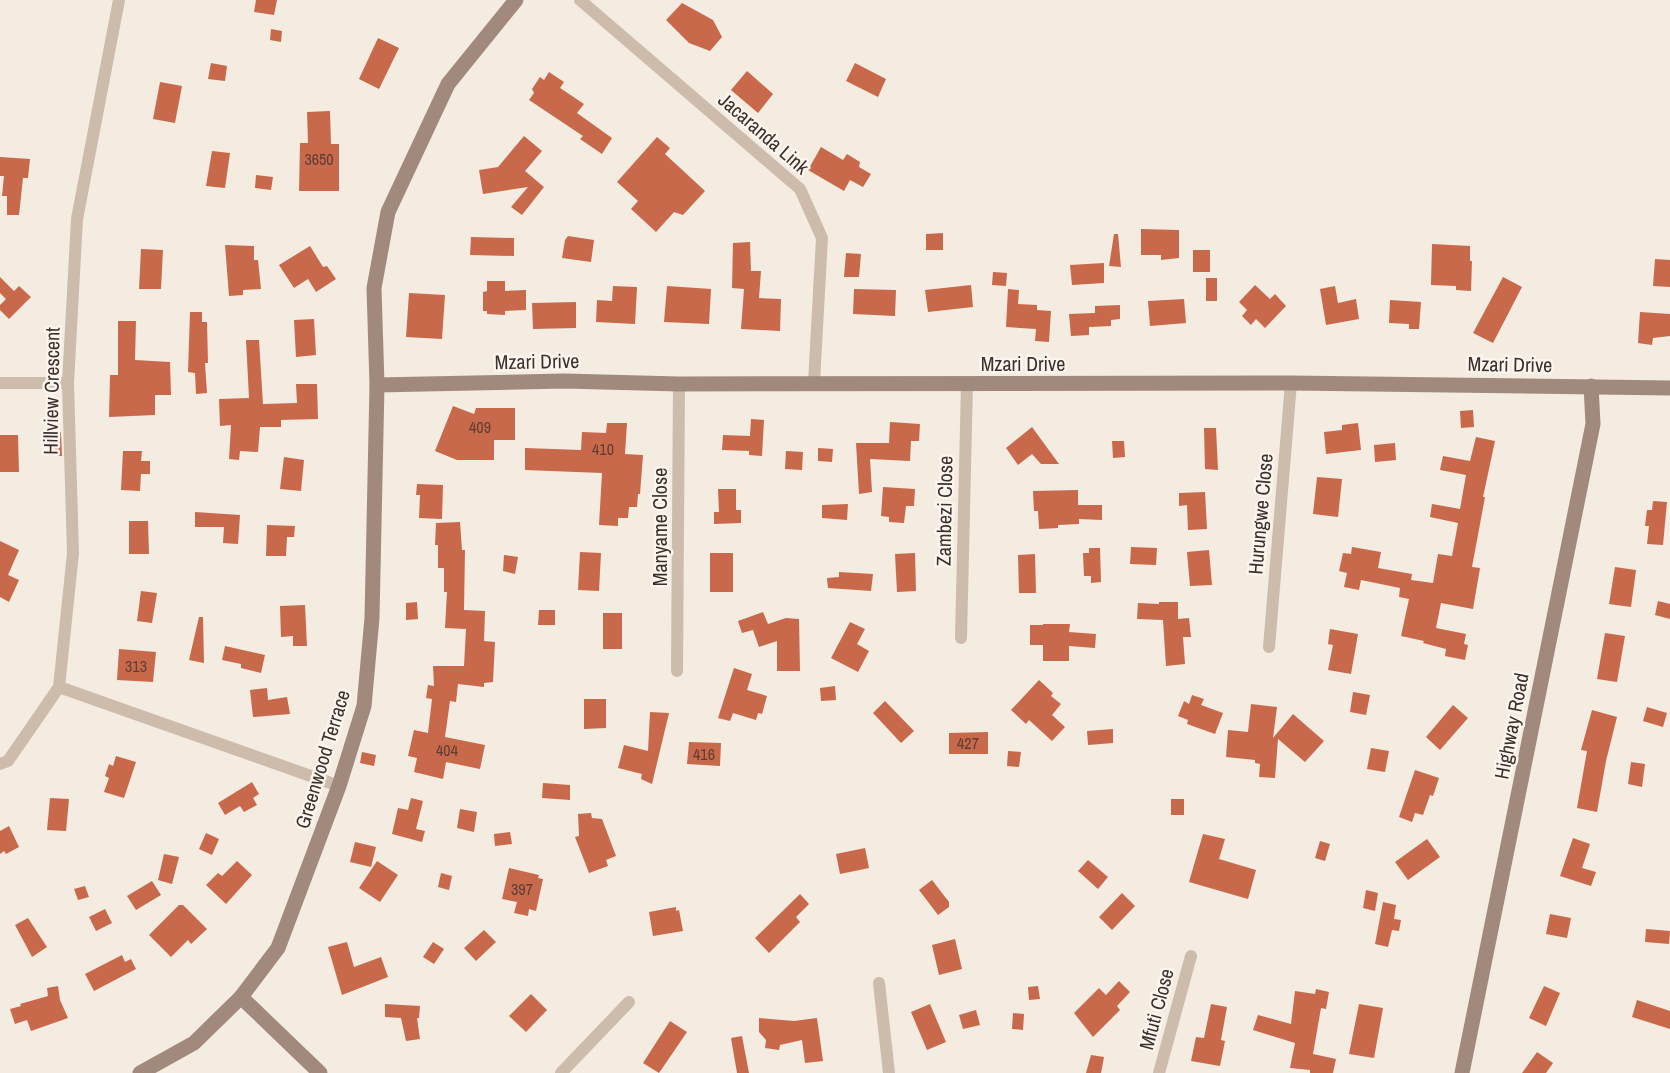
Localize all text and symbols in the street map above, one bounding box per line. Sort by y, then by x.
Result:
street label: Jacaranda Link [713,86,816,180]
house number: 3650 [304,148,334,170]
street label: Hillview Crescent [36,327,66,455]
street label: Mzari Drive [494,347,580,375]
street label: Mzari Drive [981,350,1065,377]
street label: Mzari Drive [1467,350,1553,378]
house number: 409 [469,416,491,438]
house number: 410 [592,438,614,460]
street label: Hurungwe Close [1241,452,1279,576]
street label: Zambezi Close [930,456,958,566]
street label: Manyame Close [646,468,673,586]
house number: 313 [125,655,147,677]
street label: Highway Road [1487,671,1535,781]
street label: Greenwood Terrace [288,686,356,832]
house number: 427 [957,732,979,754]
house number: 404 [436,739,458,761]
house number: 416 [693,743,715,765]
house number: 397 [511,878,533,900]
street label: Mfuti Close [1132,965,1180,1053]

